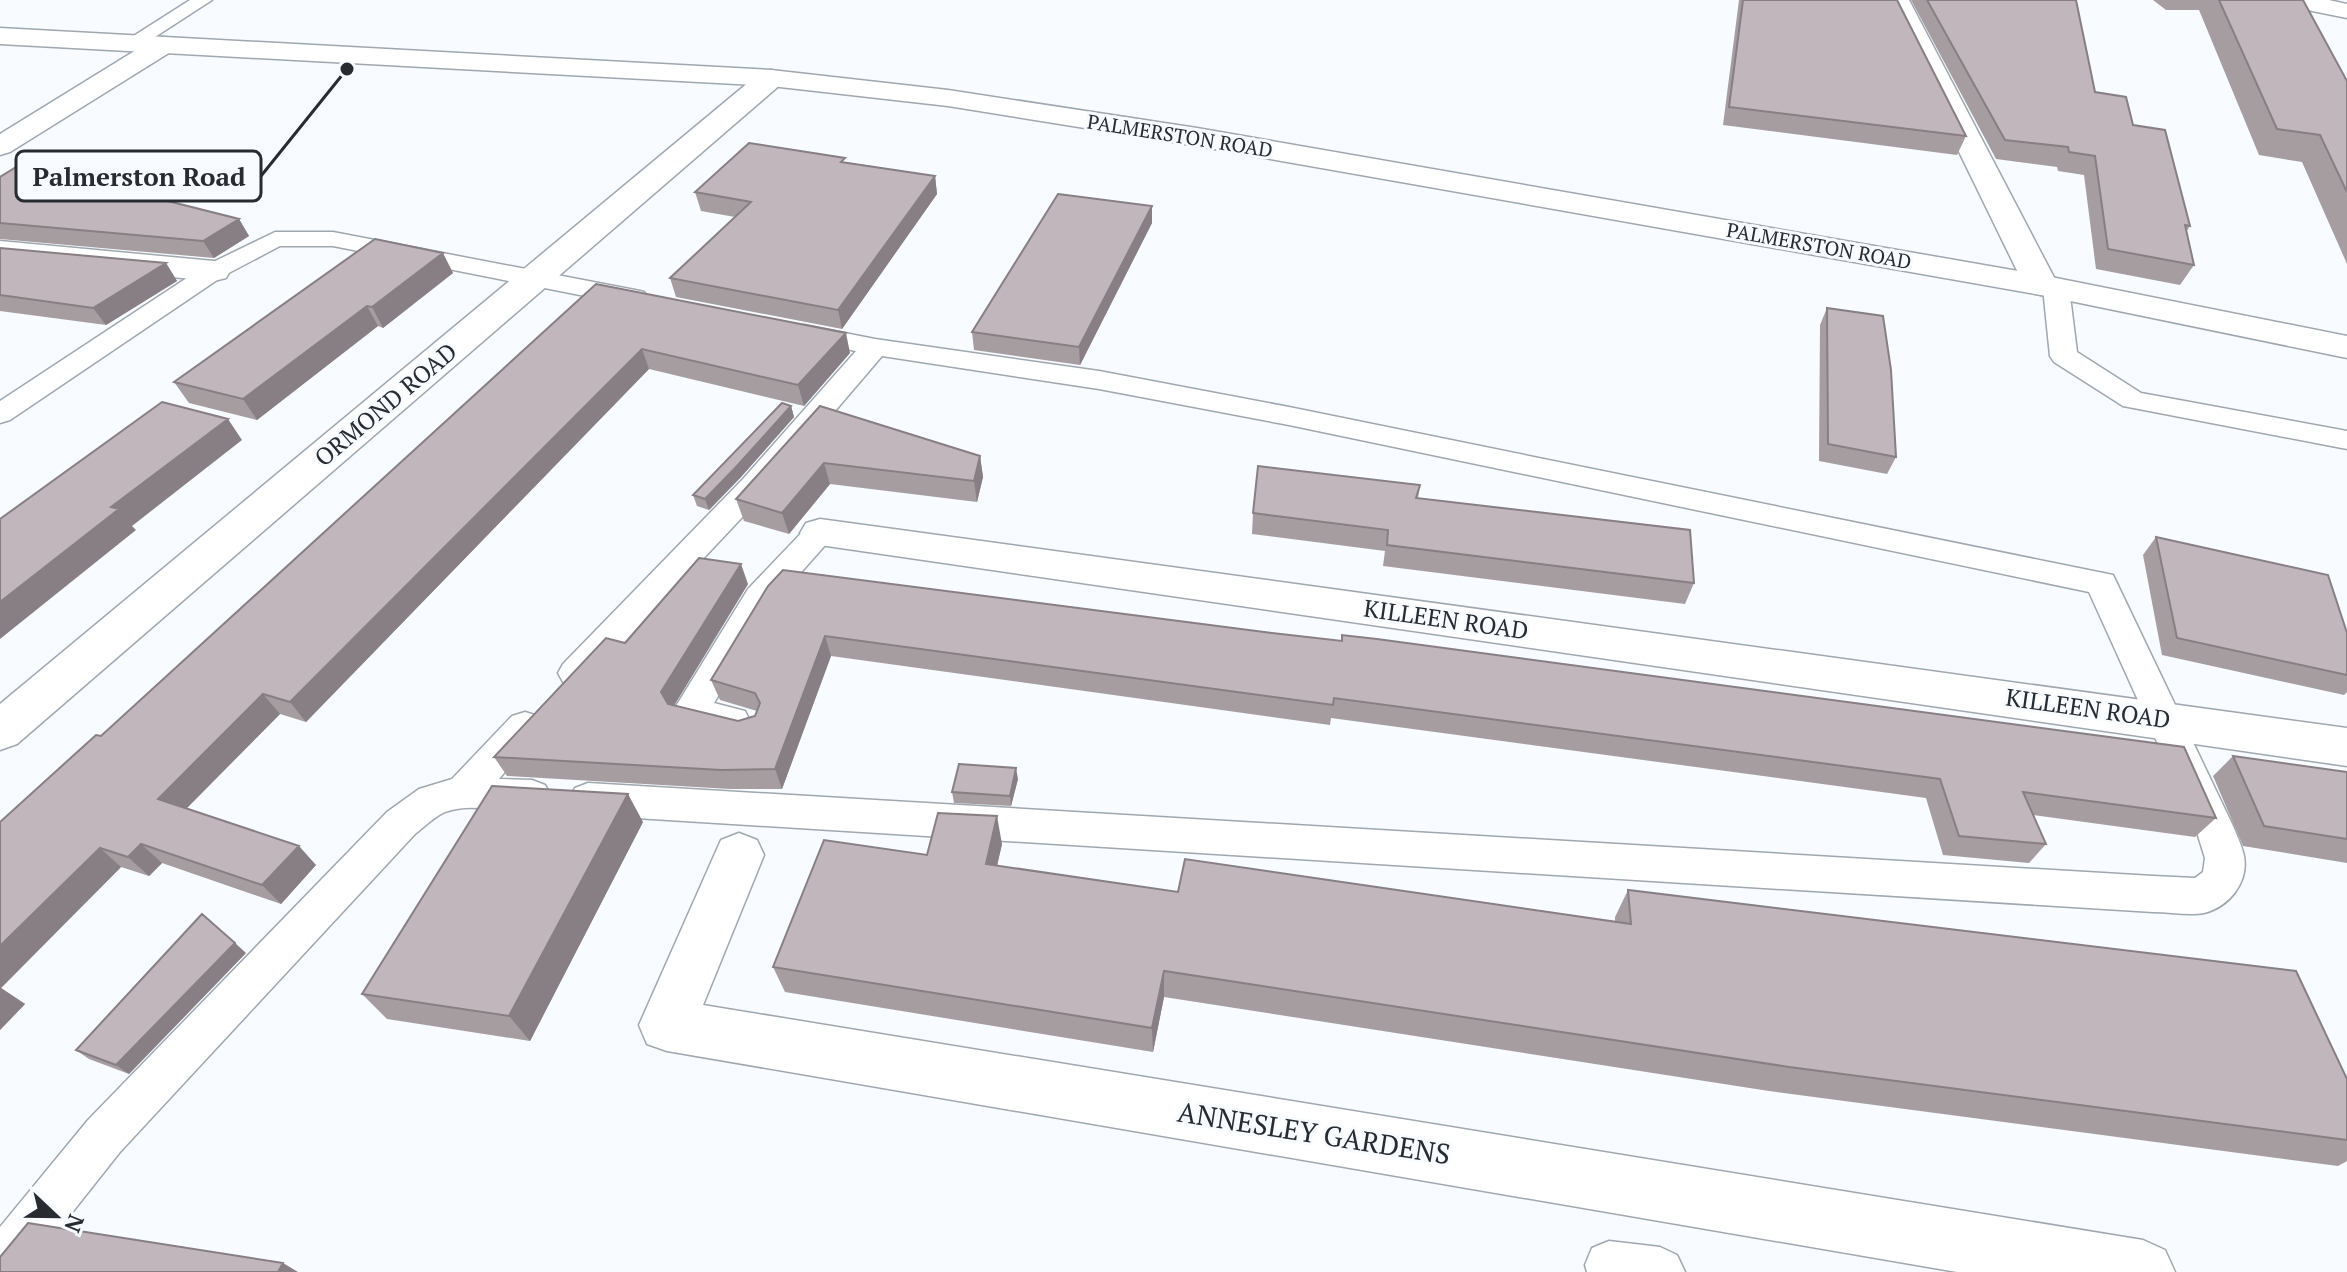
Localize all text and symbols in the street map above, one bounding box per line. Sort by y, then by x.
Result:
street label: PALMERSTON ROAD [1085,108,1275,163]
callout: Palmerston Road [16,151,261,201]
text: Palmerston Road [32,159,246,193]
street label: PALMERSTON ROAD [1724,216,1914,275]
street label: ORMOND ROAD [308,335,463,473]
street label: KILLEEN ROAD [1362,592,1531,646]
street label: KILLEEN ROAD [2004,681,2173,735]
street label: ANNESLEY GARDENS [1175,1093,1453,1172]
north arrow [16,1176,96,1256]
text: N [58,1211,92,1237]

